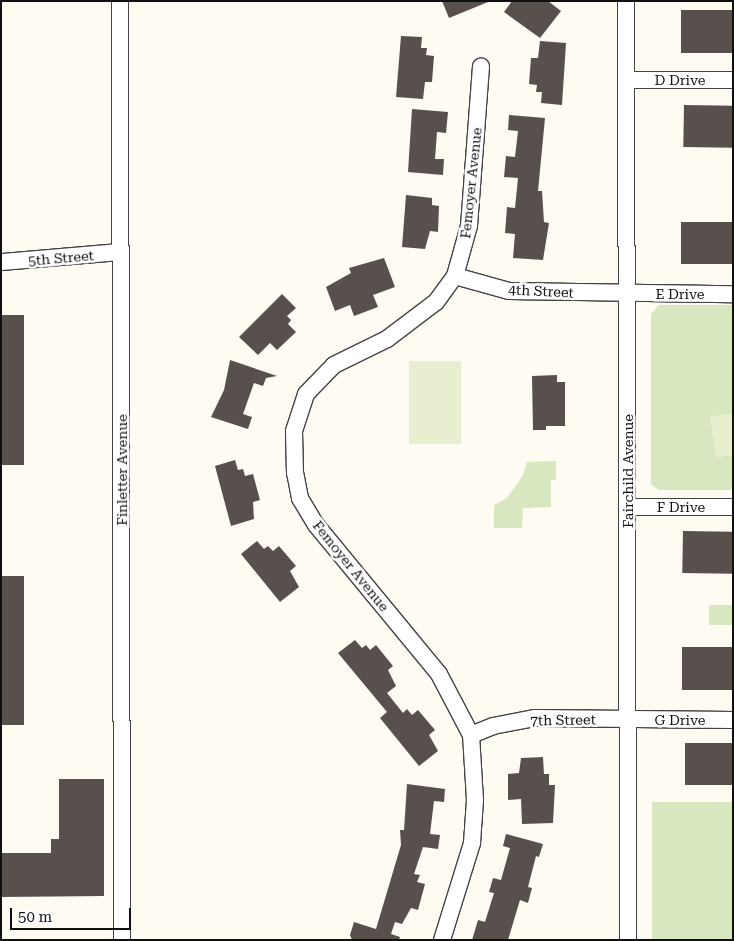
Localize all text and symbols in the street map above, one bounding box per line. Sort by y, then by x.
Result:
street label: D Drive [655,72,705,88]
street label: Femoyer Avenue [457,127,485,239]
street label: 5th Street [27,247,95,269]
street label: 4th Street [508,281,574,301]
street label: E Drive [655,286,705,302]
street label: Finletter Avenue [114,414,130,526]
street label: Fairchild Avenue [620,414,636,528]
street label: F Drive [657,499,705,515]
street label: Femoyer Avenue [309,517,393,615]
street label: 7th Street [530,711,596,729]
street label: G Drive [655,712,705,728]
scale bar [12,898,134,930]
text: 50 m [18,908,52,926]

